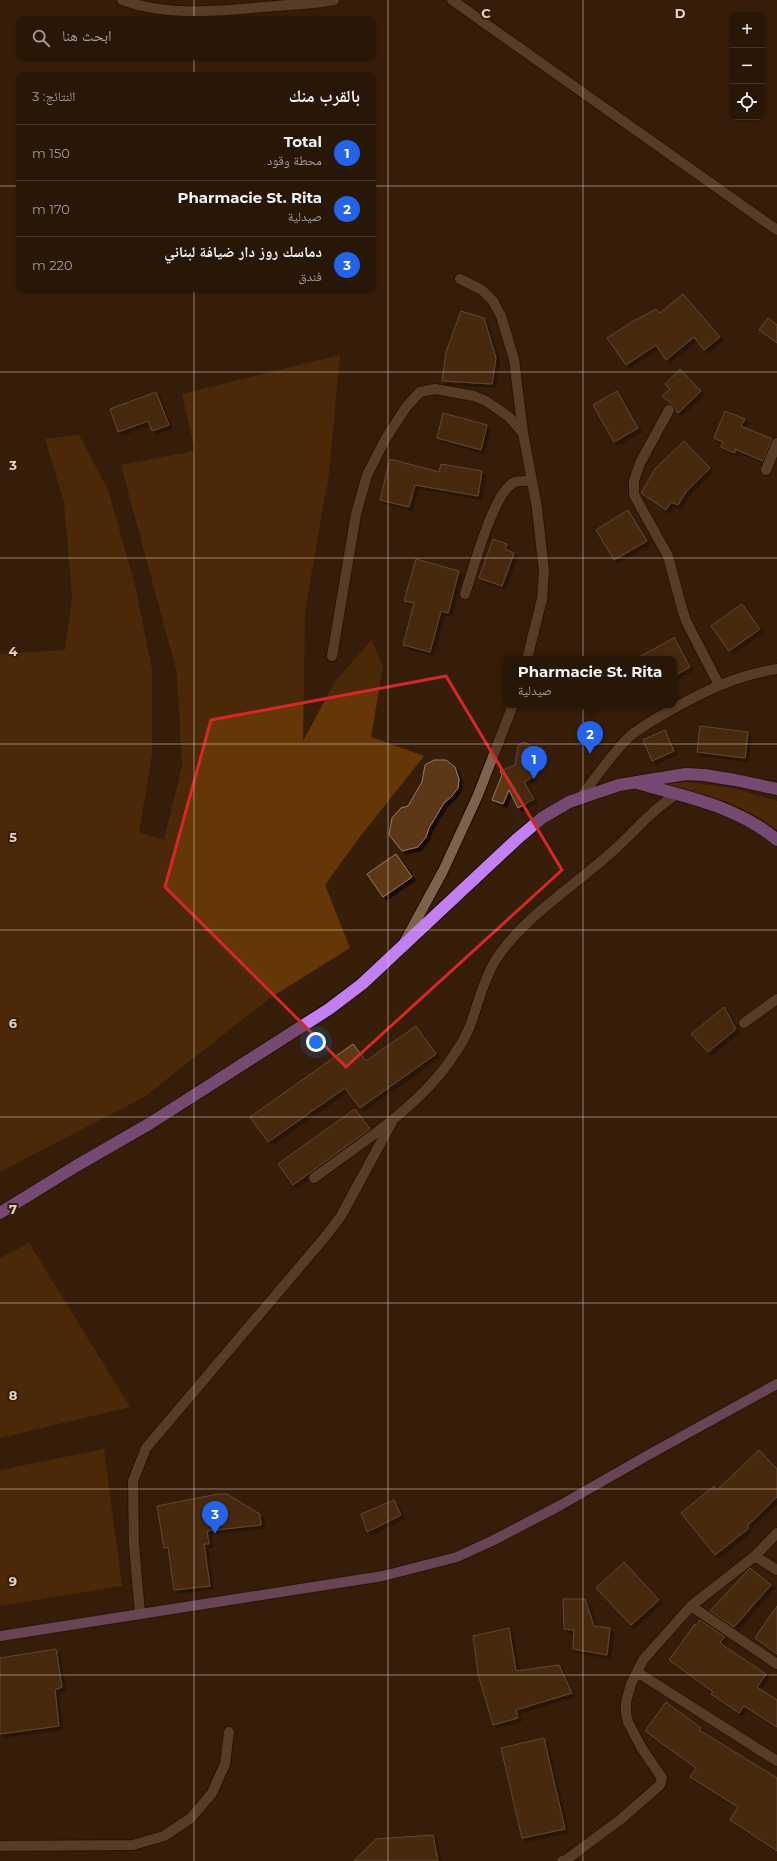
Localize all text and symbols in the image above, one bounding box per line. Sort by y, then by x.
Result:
text: C [481,5,491,21]
text: D [675,5,686,21]
map controls [729,12,765,120]
button: + [729,12,765,48]
search box [16,16,376,60]
text: ابحث هنا [62,26,112,45]
icon: search [30,27,52,49]
button: − [729,48,765,84]
button: locate [729,84,765,120]
text: بالقرب منك [289,86,360,106]
text: النتائج: 3 [32,88,75,104]
text: Total [284,132,322,151]
text: 150 m [32,145,70,161]
text: 1 [344,145,350,161]
text: محطة وقود [267,152,322,168]
text: Pharmacie St. Rita [177,188,322,207]
text: 170 m [32,201,70,217]
text: 2 [343,201,351,217]
text: صيدلية [288,208,322,224]
text: دماسك روز دار ضيافة لبناني [164,242,322,261]
text: 220 m [32,257,73,273]
text: 3 [343,257,351,273]
text: فندق [298,268,322,284]
text: 3 [8,457,17,473]
text: 4 [9,643,18,659]
popup [503,656,677,708]
text: Pharmacie St. Rita [518,662,662,681]
text: صيدلية [518,682,552,698]
pin: 2 [577,721,603,754]
pin: 1 [521,746,547,779]
text: 5 [9,829,17,845]
text: 6 [9,1015,18,1031]
your location [306,1032,326,1052]
text: 7 [9,1201,17,1217]
text: 8 [9,1387,18,1403]
pin: 3 [202,1501,228,1534]
text: 9 [9,1573,17,1589]

